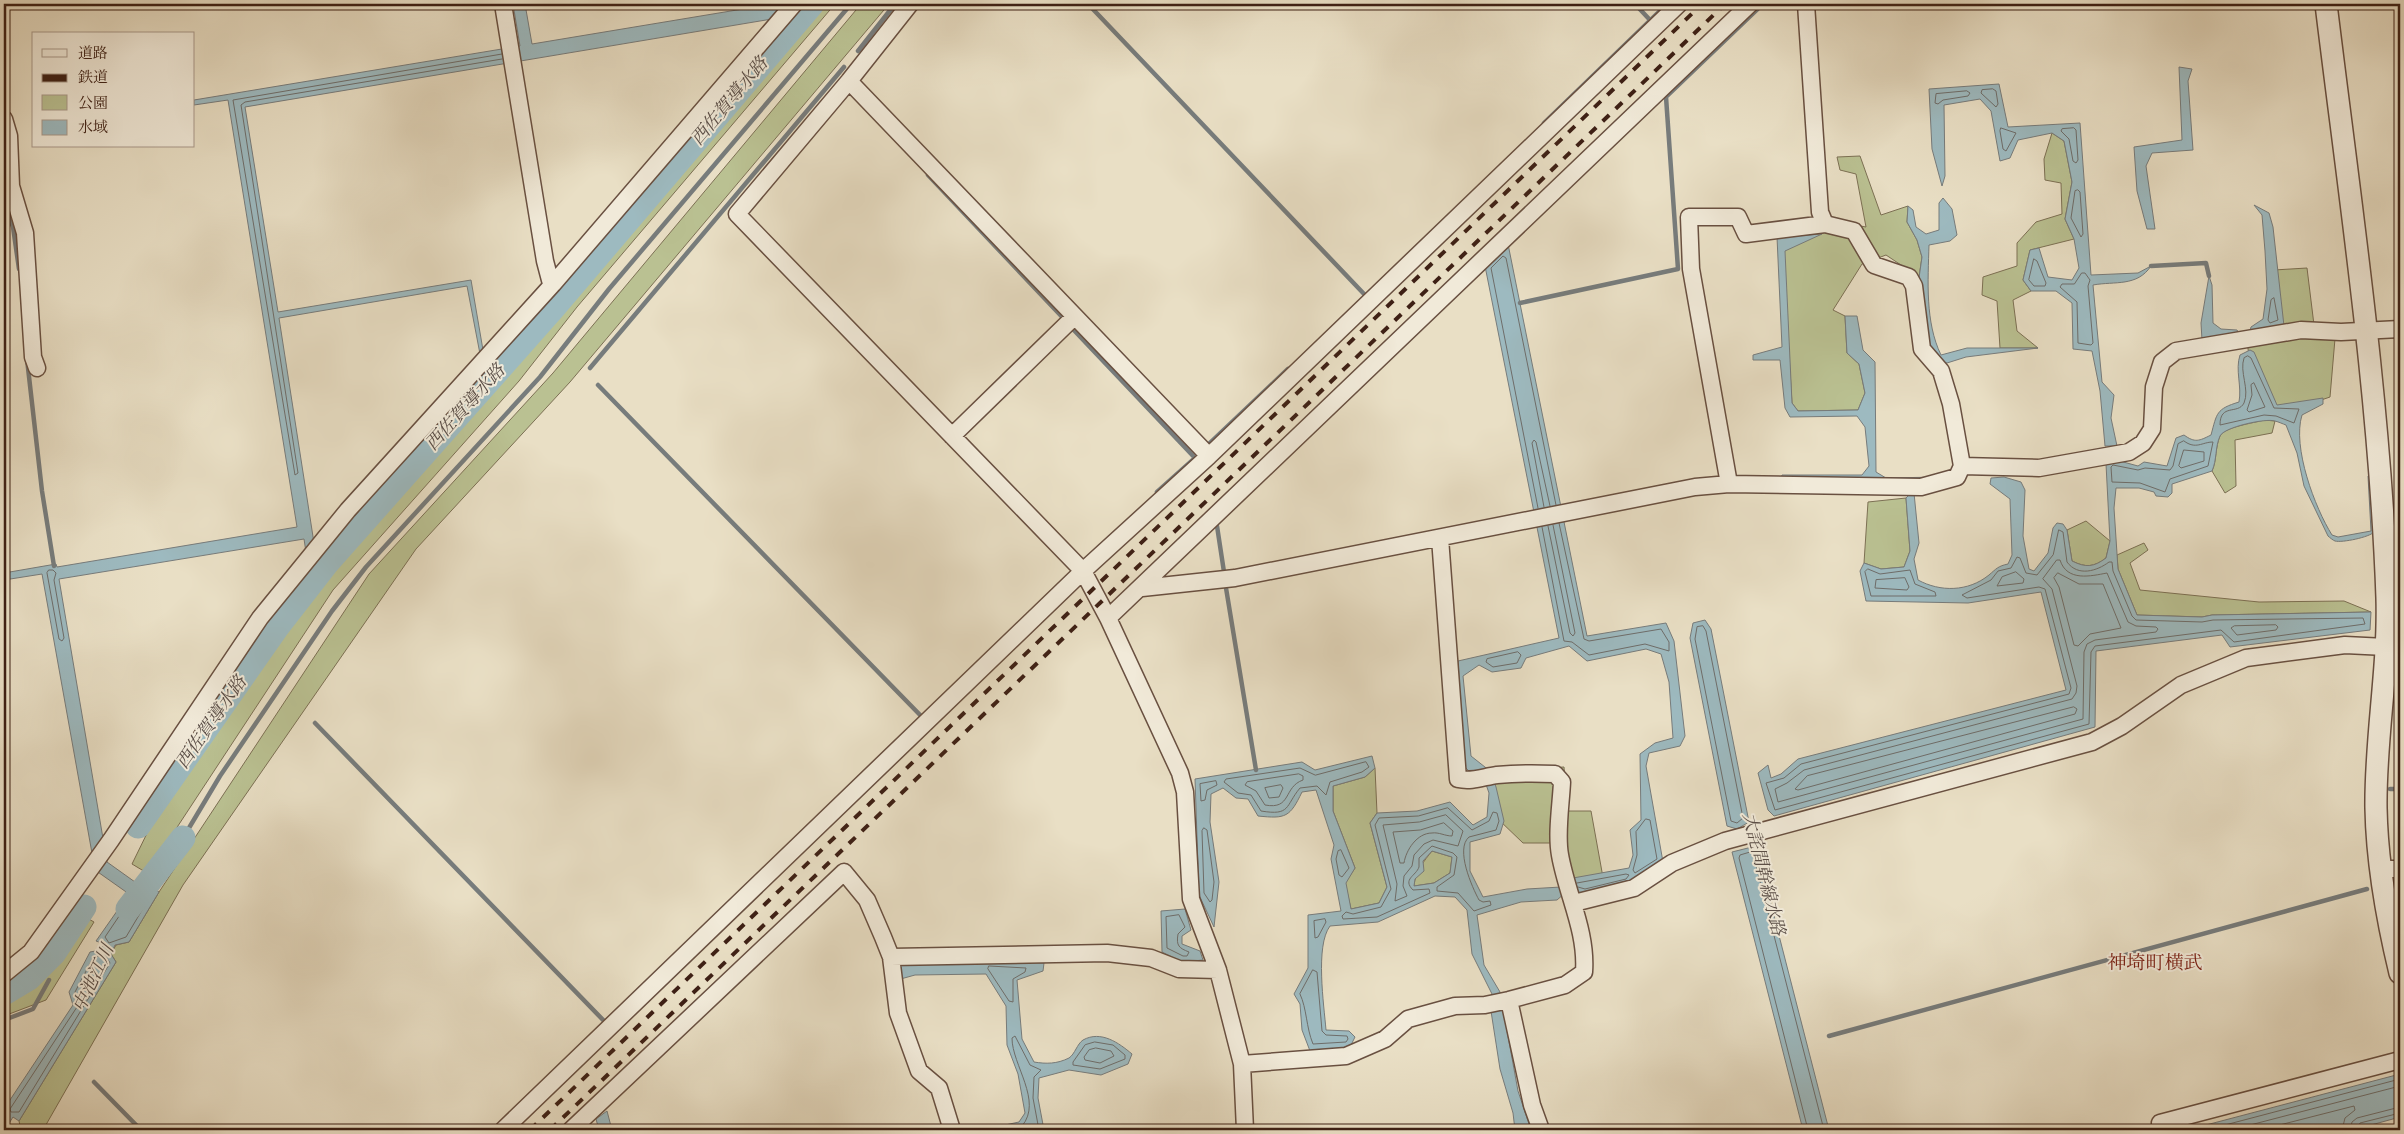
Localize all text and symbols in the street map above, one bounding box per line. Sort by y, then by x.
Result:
legend [32,32,195,148]
text: 道路 [78,44,108,63]
water label: 西佐賀導水路 [686,51,774,150]
text: 鉄道 [78,68,108,87]
text: 公園 [78,94,108,113]
text: 水域 [78,118,108,137]
water label: 西佐賀導水路 [421,358,511,455]
water label: 西佐賀導水路 [171,670,253,773]
water label: 大詫間幹線水路 [1737,810,1790,940]
water label: 中池江川 [68,939,120,1016]
district label: 神埼町横武 [2107,951,2203,975]

